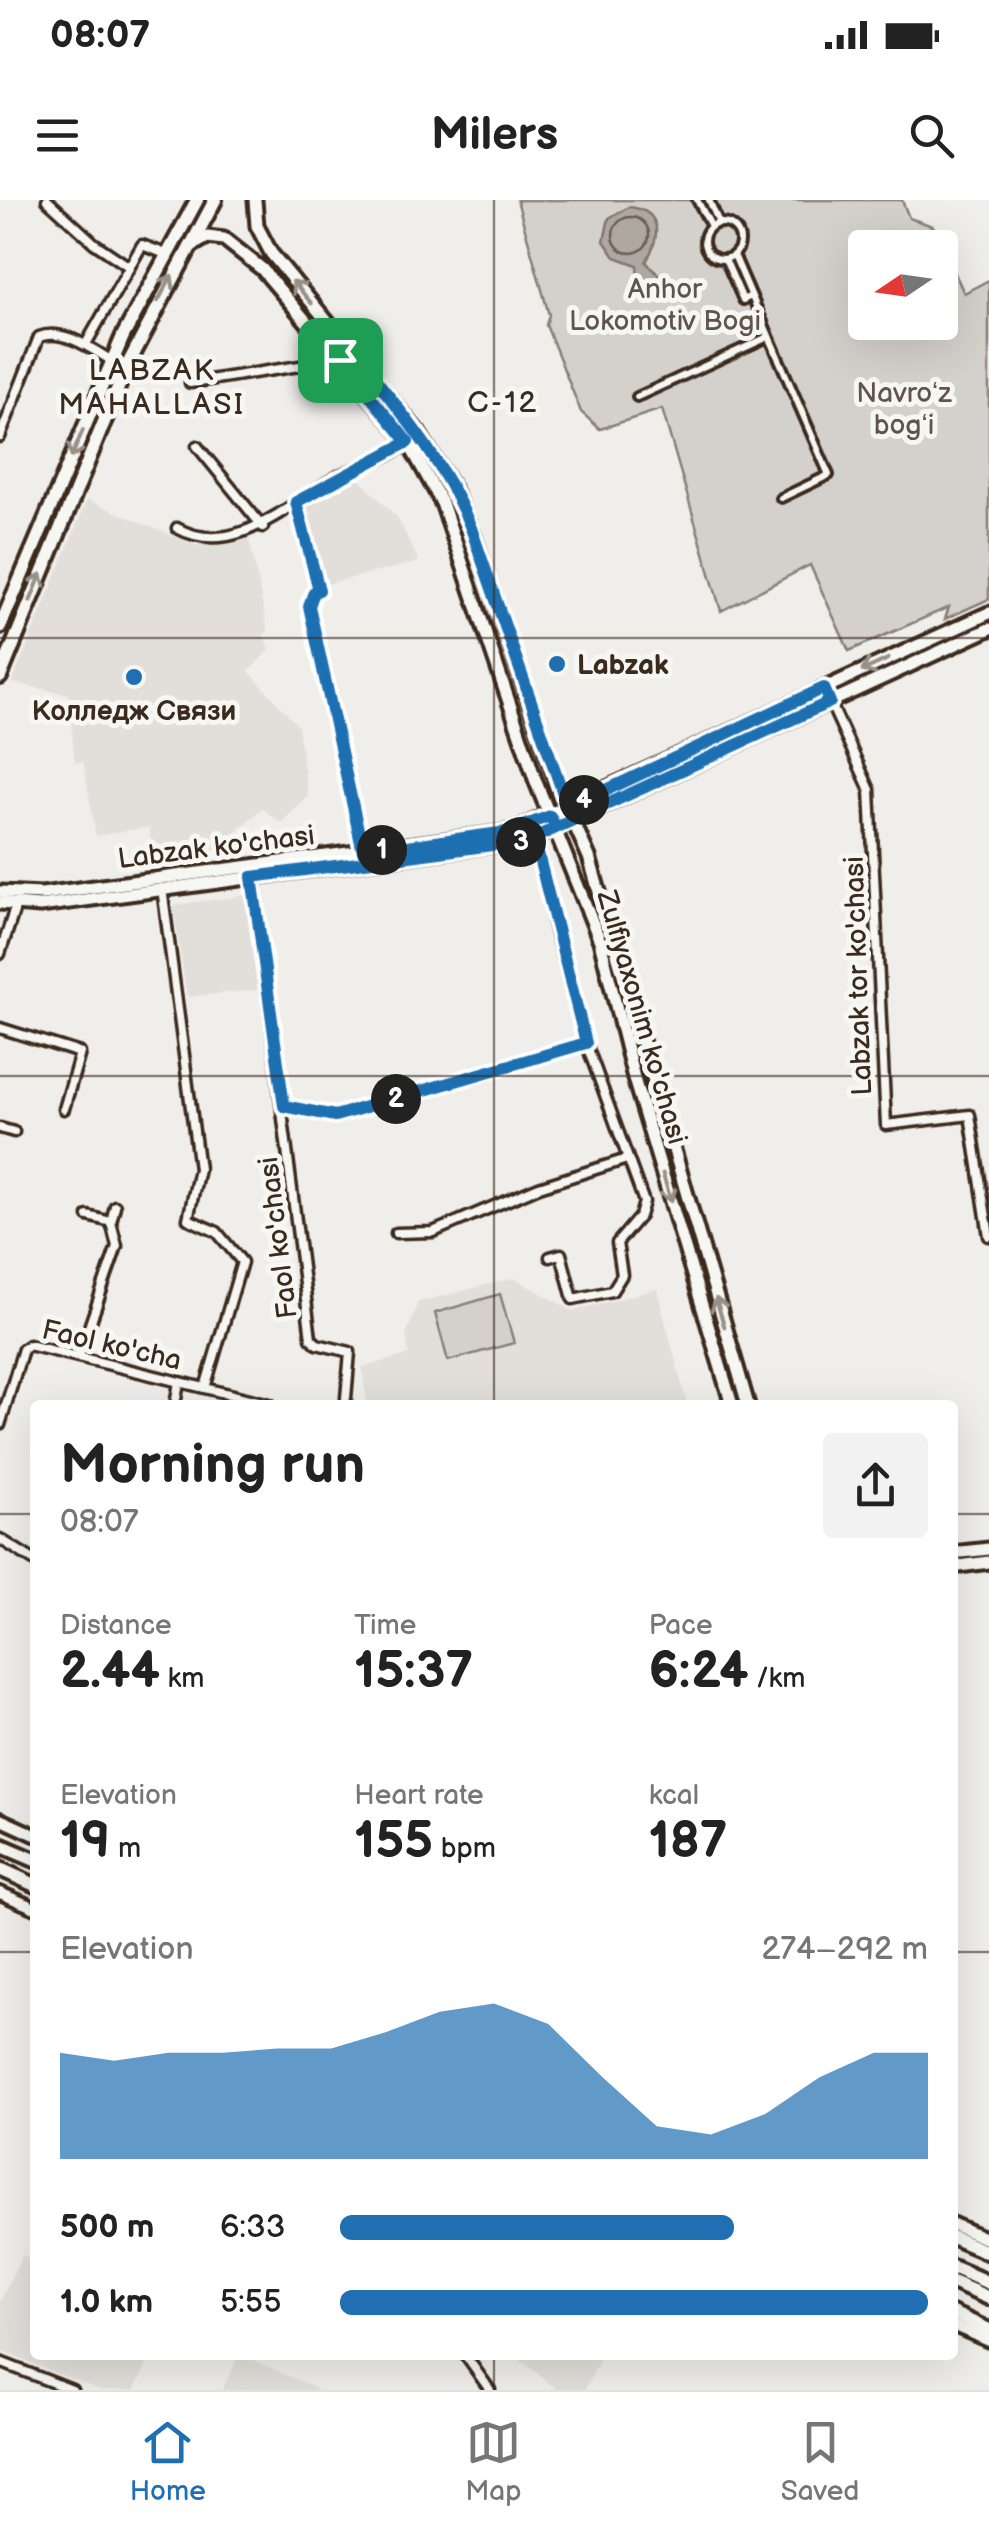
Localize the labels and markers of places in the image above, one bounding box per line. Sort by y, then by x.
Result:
pin [298,318,383,403]
place label: Labzak [577,649,669,682]
marker: Labzak [546,653,568,675]
marker: Колледж Связи [123,666,145,688]
place label: Колледж Связи [32,695,236,728]
pin: 4 [559,775,609,825]
pin: 3 [496,817,546,867]
pin: 1 [357,825,407,875]
pin: 2 [371,1074,421,1124]

